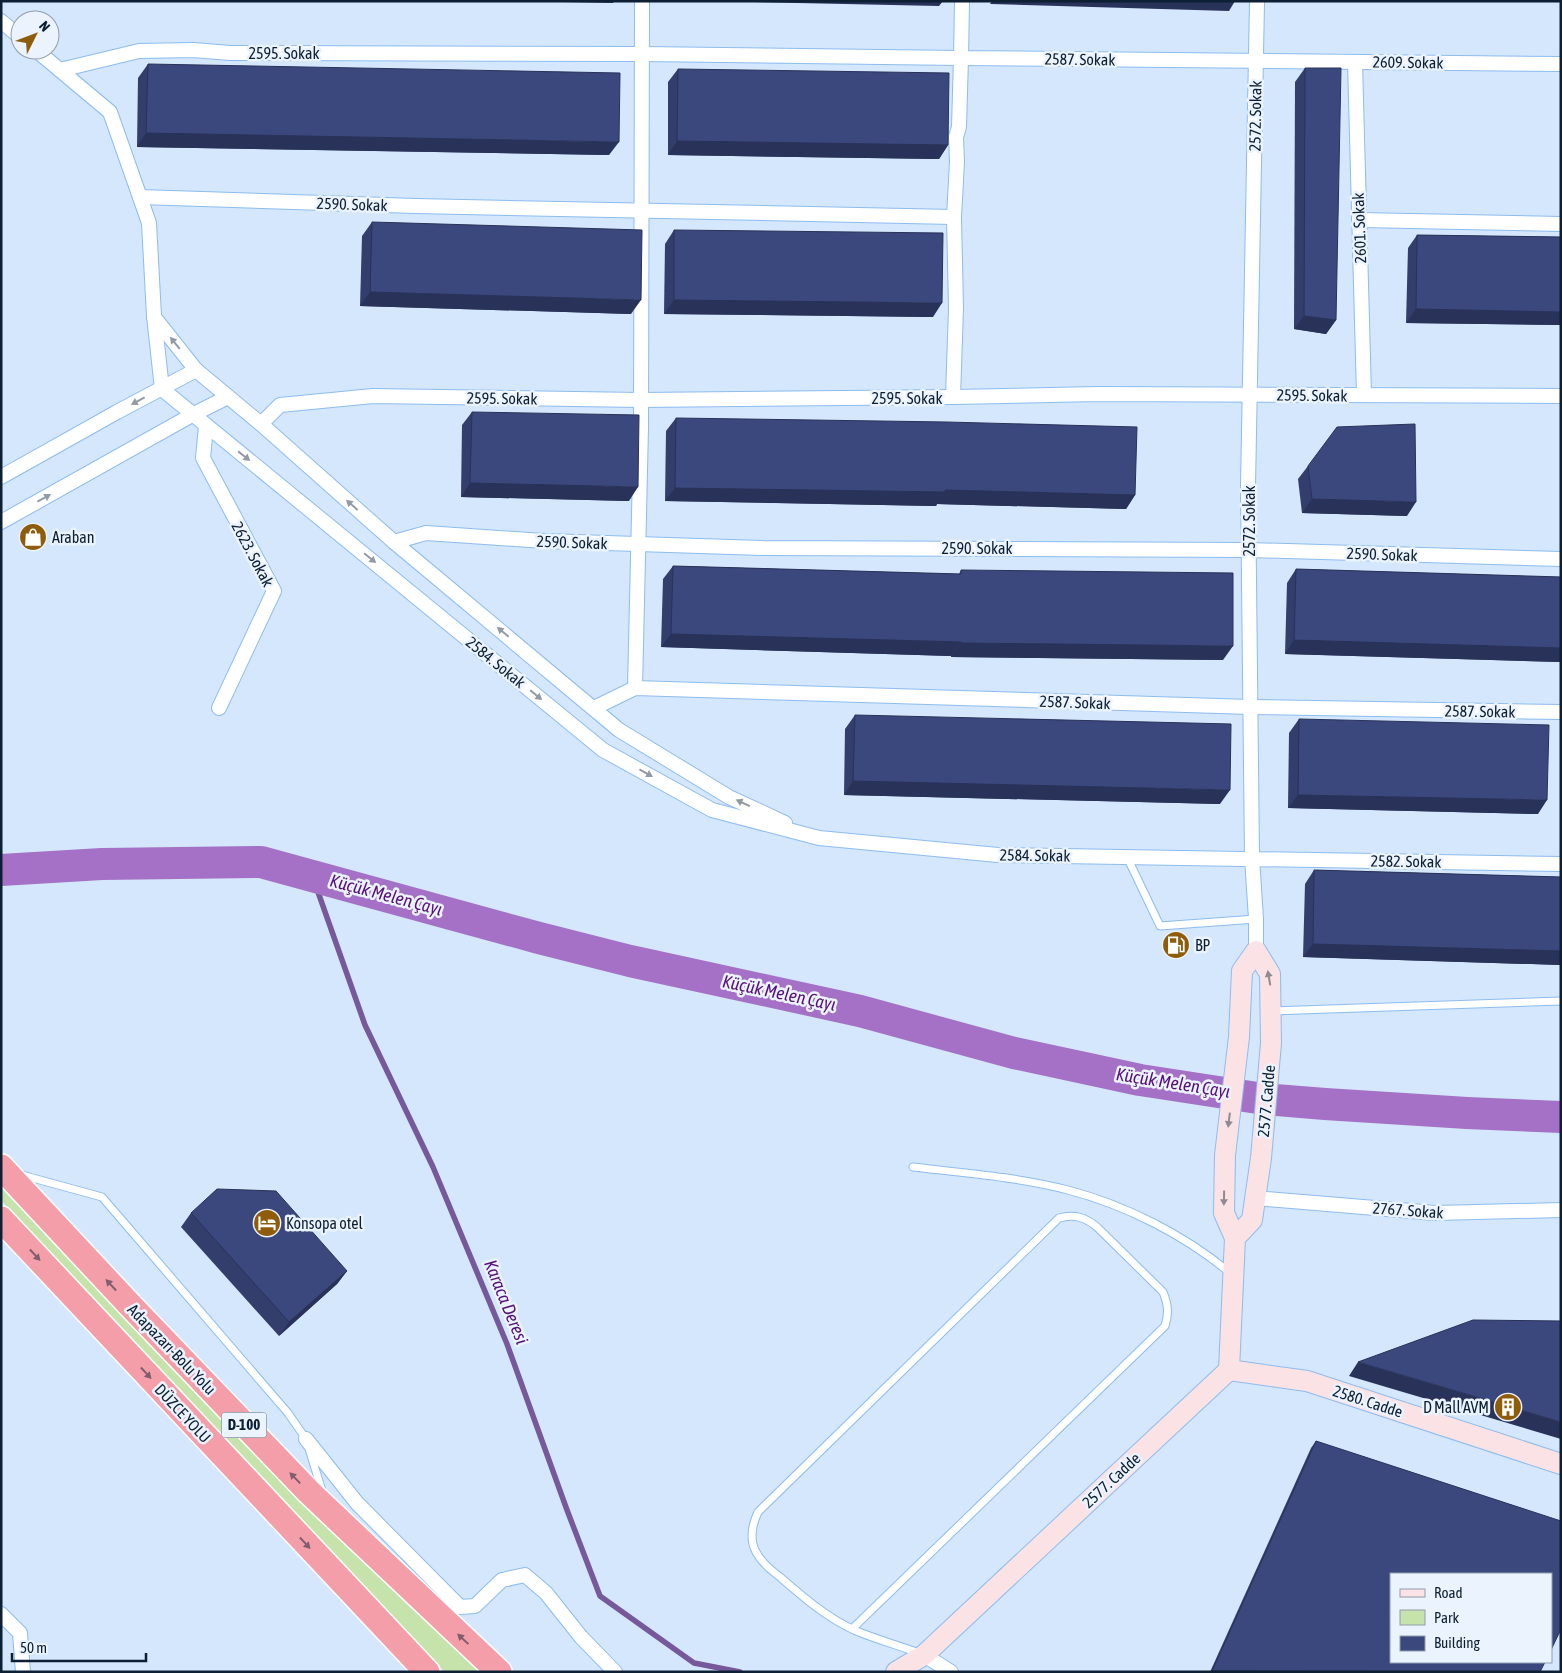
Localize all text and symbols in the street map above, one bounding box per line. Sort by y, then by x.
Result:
north arrow [10,10,60,60]
text: N [36,18,53,35]
street label: 2595. Sokak [249,44,319,62]
street label: 2587. Sokak [1044,49,1116,69]
street label: 2609. Sokak [1372,52,1444,72]
street label: 2572. Sokak [1245,80,1265,152]
street label: 2601. Sokak [1349,192,1369,264]
street label: 2590. Sokak [316,194,388,214]
one-way arrow [169,337,180,350]
street label: 2595. Sokak [1276,385,1348,405]
street label: 2595. Sokak [466,388,538,408]
street label: 2595. Sokak [872,389,942,407]
one-way arrow [131,397,145,405]
one-way arrow [237,451,251,461]
street label: 2572. Sokak [1240,486,1258,556]
one-way arrow [36,494,51,502]
one-way arrow [346,499,359,510]
street label: 2623. Sokak [228,518,278,590]
shop icon: Araban [18,522,48,552]
place label: Araban [52,528,94,546]
street label: 2590. Sokak [536,532,608,552]
street label: 2590. Sokak [942,539,1012,557]
street label: 2590. Sokak [1346,544,1418,564]
one-way arrow [364,553,377,564]
one-way arrow [497,627,510,638]
street label: 2584. Sokak [463,633,529,691]
one-way arrow [530,689,543,700]
street label: 2587. Sokak [1039,692,1111,712]
street label: 2587. Sokak [1444,701,1516,721]
one-way arrow [639,769,652,778]
one-way arrow [736,799,750,807]
street label: 2584. Sokak [999,845,1071,865]
street label: 2582. Sokak [1370,851,1442,871]
water label: Küçük Melen Çayı [328,869,444,920]
fuel station icon: BP [1161,930,1191,960]
place label: BP [1195,936,1211,954]
one-way arrow [1264,969,1272,985]
water label: Küçük Melen Çayı [721,970,838,1015]
water label: Küçük Melen Çayı [1115,1063,1232,1102]
street label: 2577. Cadde [1254,1064,1278,1138]
one-way arrow [1225,1113,1233,1129]
one-way arrow [1220,1190,1228,1206]
street label: 2767. Sokak [1372,1199,1444,1221]
hotel icon: Konsopa otel [252,1208,282,1238]
place label: Konsopa otel [286,1214,363,1233]
one-way arrow [29,1249,41,1261]
water label: Karaca Deresi [480,1257,533,1347]
one-way arrow [105,1279,117,1291]
street label: Adapazarı-Bolu Yolu [124,1300,220,1399]
one-way arrow [140,1367,152,1379]
street label: DÜZCE YOLU [151,1380,215,1446]
street label: 2580. Cadde [1331,1381,1405,1421]
building icon: D Mall AVM [1493,1392,1523,1422]
place label: D Mall AVM [1423,1398,1489,1416]
road number: D-100 [222,1412,266,1438]
street label: 2577. Cadde [1078,1449,1144,1511]
one-way arrow [289,1473,301,1485]
one-way arrow [299,1536,311,1548]
legend [1390,1573,1552,1663]
text: Road [1434,1584,1463,1601]
text: Park [1434,1609,1459,1626]
scale bar [12,1630,146,1662]
one-way arrow [458,1633,470,1645]
text: Building [1434,1634,1480,1651]
text: 50 m [20,1639,47,1656]

